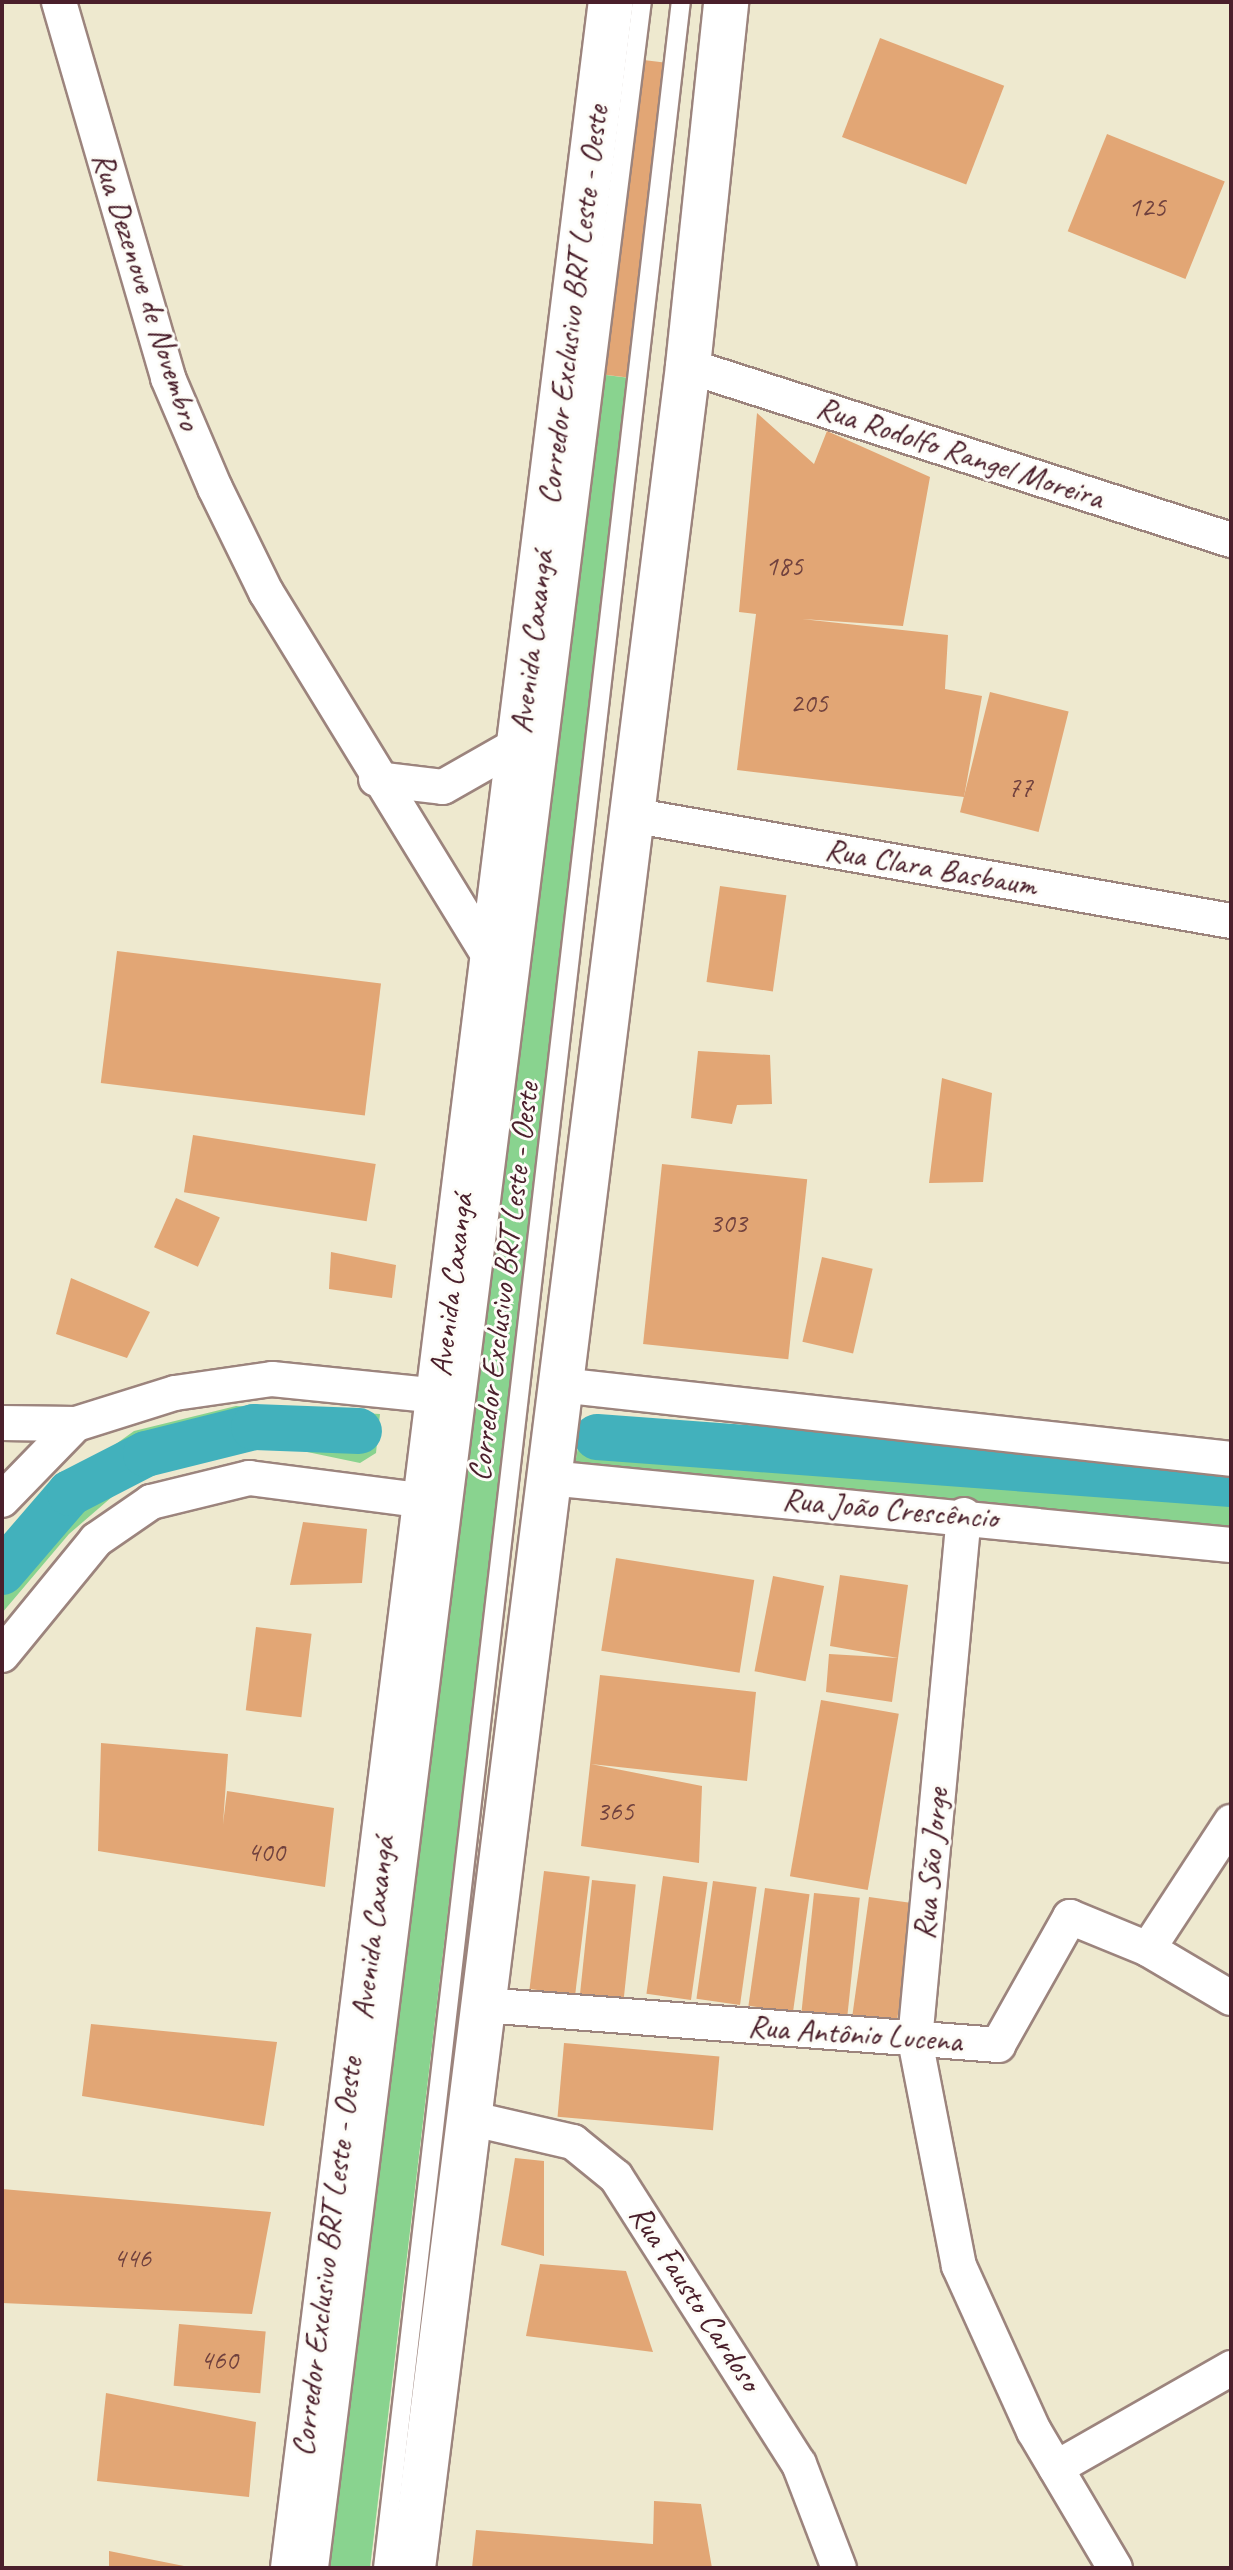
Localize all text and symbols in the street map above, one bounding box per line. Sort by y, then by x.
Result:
street label: Corredor Exclusivo BRT Leste - Oeste [530,104,616,506]
street label: Rua Dezenove de Novembro [83,146,209,436]
house number: 125 [1128,190,1166,224]
street label: Rua Rodolfo Rangel Moreira [810,388,1110,518]
street label: Avenida Caxangá [502,549,562,735]
house number: 185 [765,549,803,583]
house number: 205 [790,686,828,720]
house number: 77 [1007,770,1033,804]
street label: Rua Clara Basbaum [823,831,1039,905]
street label: Corredor Exclusivo BRT Leste - Oeste [461,1081,547,1483]
street label: Avenida Caxangá [422,1192,482,1378]
house number: 303 [709,1206,747,1240]
street label: Rua João Crescêncio [781,1480,999,1538]
street label: Rua São Jorge [905,1787,957,1941]
house number: 365 [596,1794,634,1828]
house number: 400 [247,1835,285,1869]
street label: Avenida Caxangá [343,1835,403,2021]
street label: Rua Antônio Lucena [747,2007,963,2061]
street label: Corredor Exclusivo BRT Leste - Oeste [284,2056,370,2458]
street label: Rua Fausto Cardoso [620,2197,770,2399]
house number: 446 [113,2241,151,2275]
house number: 460 [200,2343,238,2377]

